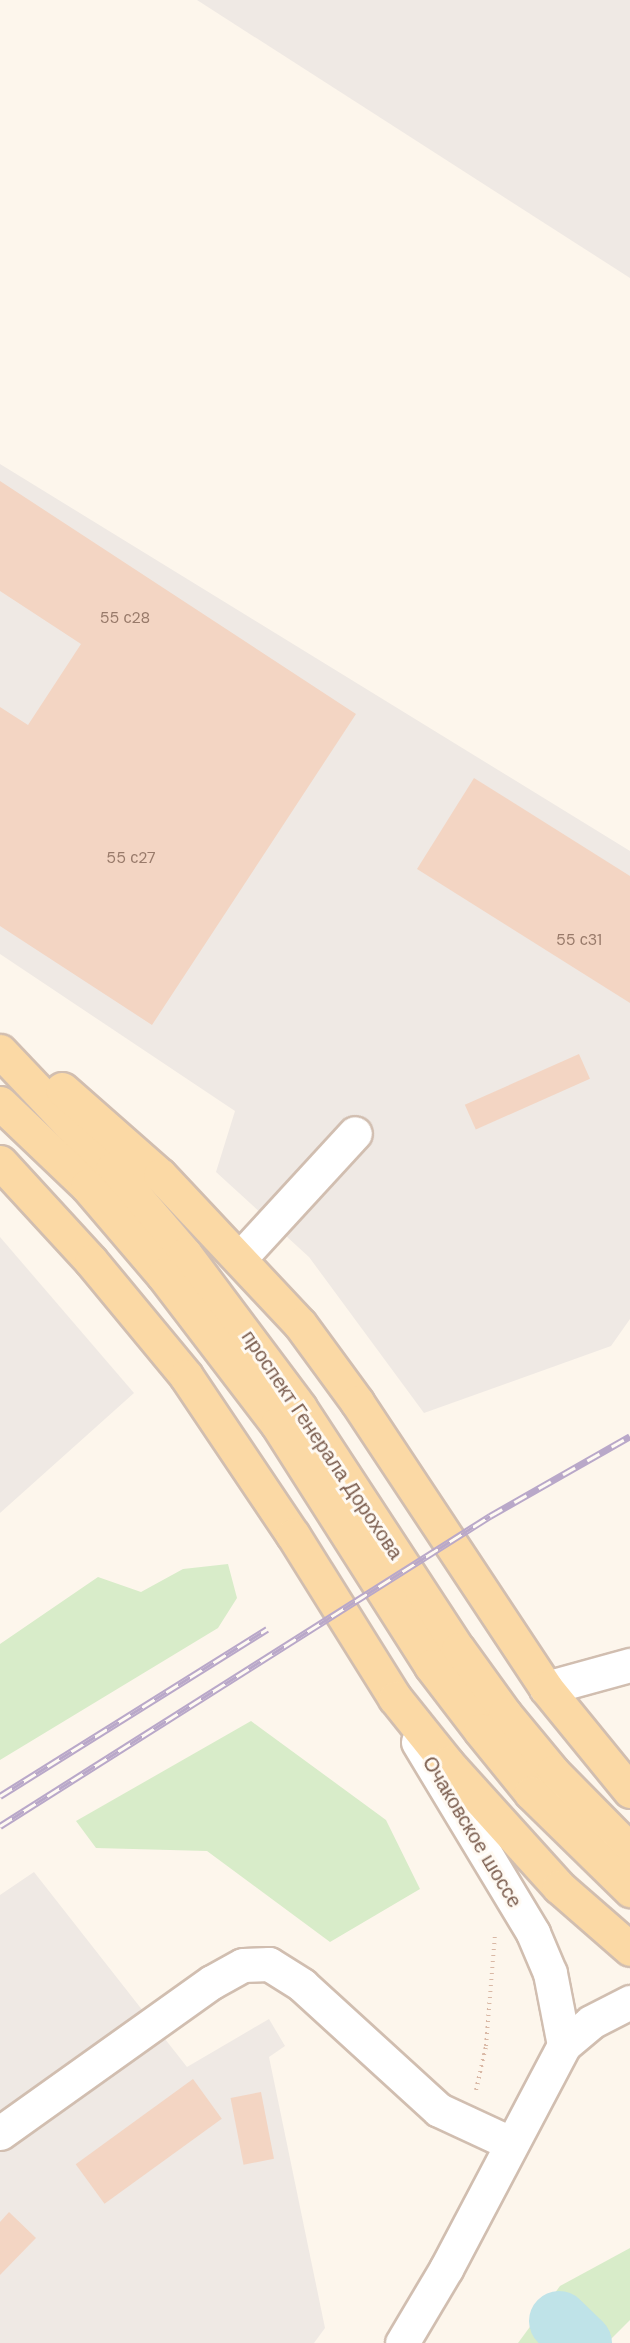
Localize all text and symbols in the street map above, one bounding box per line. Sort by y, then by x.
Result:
house number: 55 с28 [100,608,150,628]
house number: 55 с27 [106,848,156,868]
house number: 55 с31 [556,930,602,950]
street label: проспект Генерала Дорохова [236,1326,408,1564]
street label: Очаковское шоссе [417,1752,527,1912]

